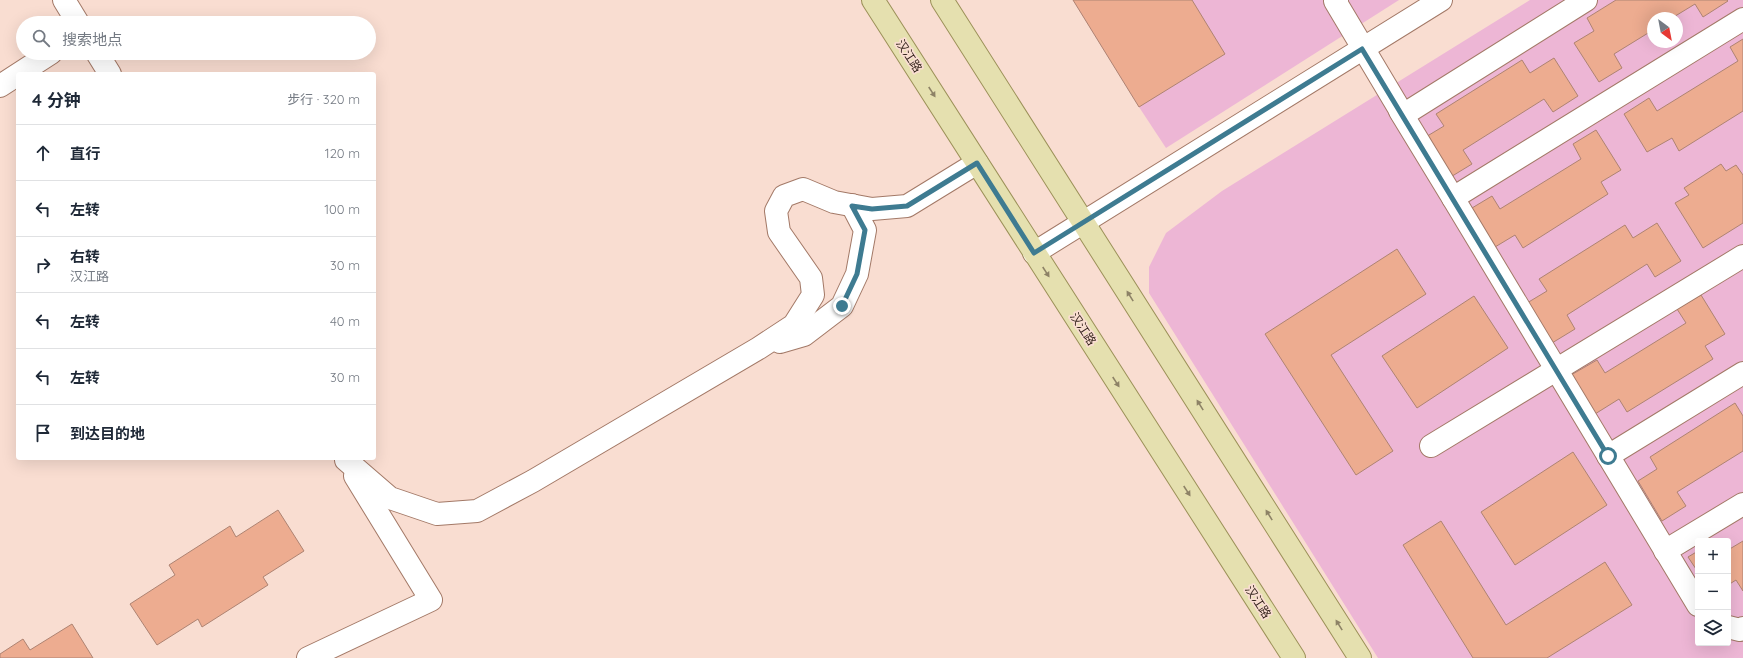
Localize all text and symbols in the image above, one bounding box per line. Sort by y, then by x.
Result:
north arrow [1647,12,1683,48]
search box [16,16,376,60]
icon: search [30,27,52,49]
text: 搜索地点 [62,30,122,49]
street label: 汉江路 [893,37,926,75]
one-way arrow [928,86,935,98]
text: 4 分钟 [32,89,81,110]
text: 步行 · 320 m [287,91,360,107]
icon: ahead [32,142,54,164]
text: 直行 [70,144,100,163]
text: 120 m [325,145,360,161]
icon: left [32,198,54,220]
text: 左转 [70,200,100,219]
text: 100 m [324,201,360,217]
text: 右转 [70,247,100,266]
icon: right [32,254,54,276]
text: 30 m [330,257,360,273]
one-way arrow [1043,267,1050,278]
text: 汉江路 [70,268,109,284]
one-way arrow [1126,291,1134,301]
route end [833,297,851,315]
icon: left [32,310,54,332]
street label: 汉江路 [1067,310,1100,348]
text: 左转 [70,312,100,331]
text: 40 m [330,313,360,329]
icon: left [32,366,54,388]
text: 左转 [70,368,100,387]
text: 30 m [330,369,360,385]
one-way arrow [1113,376,1120,388]
one-way arrow [1196,400,1203,411]
icon: arrive [32,422,54,444]
text: 到达目的地 [70,424,145,443]
route start [1599,447,1617,465]
one-way arrow [1183,485,1190,497]
one-way arrow [1266,509,1273,521]
map controls [1695,538,1731,646]
button: + [1695,538,1731,574]
button: − [1695,574,1731,610]
street label: 汉江路 [1242,583,1275,621]
button: layers [1695,610,1731,646]
one-way arrow [1335,620,1343,630]

